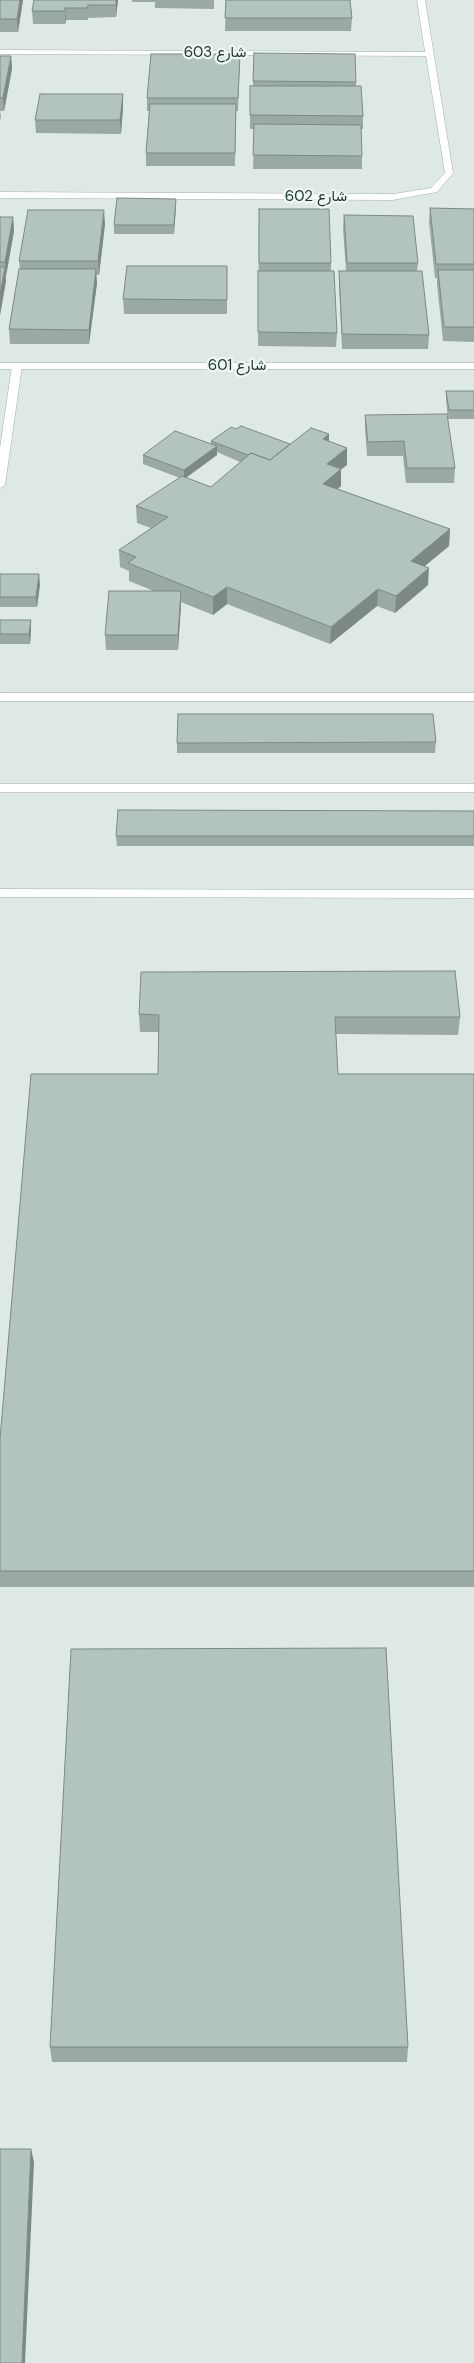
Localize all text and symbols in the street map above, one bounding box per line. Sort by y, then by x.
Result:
street label: شارع 603 [184,44,246,62]
street label: شارع 602 [285,188,347,206]
street label: شارع 601 [208,357,266,375]

